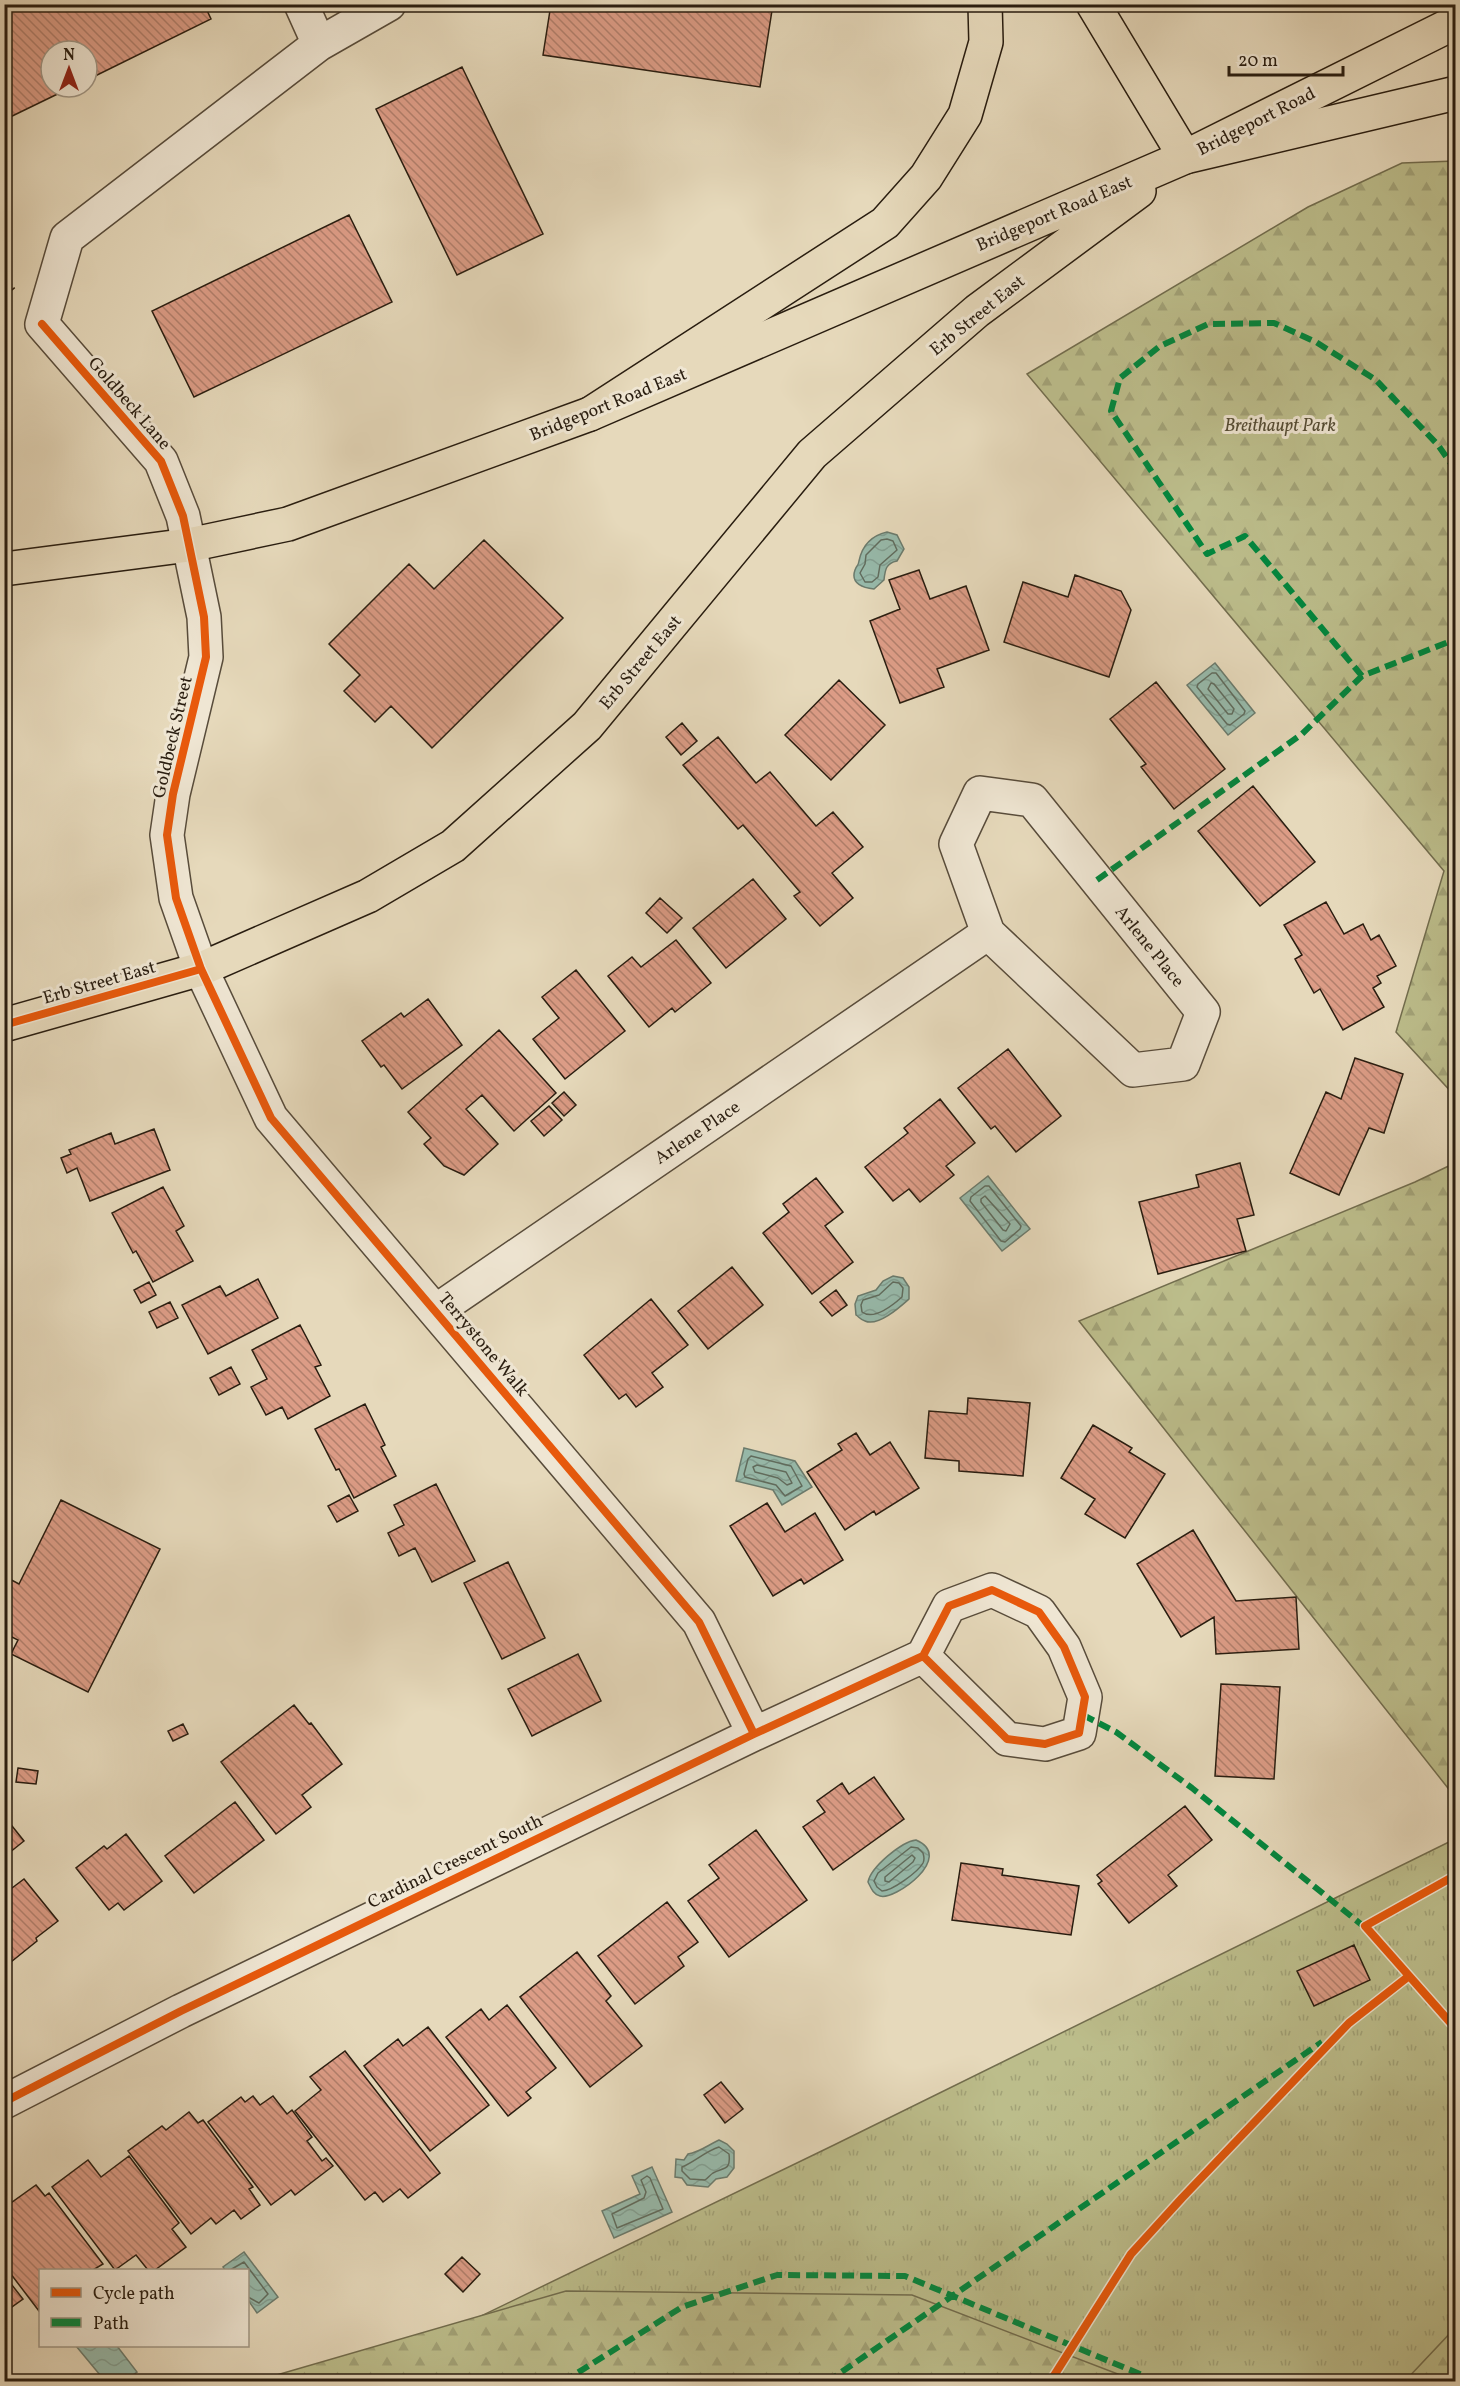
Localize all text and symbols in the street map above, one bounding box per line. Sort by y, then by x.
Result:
north arrow [39,39,99,99]
scale bar [1229,39,1343,77]
text: N [63,45,75,67]
text: 20 m [1238,49,1278,74]
street label: Bridgeport Road [1193,82,1320,163]
street label: Bridgeport Road East [973,170,1137,259]
street label: Erb Street East [925,270,1031,363]
street label: Goldbeck Lane [81,352,176,456]
street label: Bridgeport Road East [526,362,691,448]
park label: Breithaupt Park [1224,414,1336,439]
street label: Erb Street East [594,610,688,716]
street label: Goldbeck Street [147,674,200,801]
street label: Arlene Place [1108,901,1190,993]
street label: Erb Street East [40,955,159,1011]
street label: Arlene Place [650,1095,746,1171]
street label: Terrystone Walk [432,1287,534,1403]
street label: Cardinal Crescent South [364,1809,548,1916]
legend [39,2269,249,2347]
text: Cycle path [93,2282,175,2307]
text: Path [93,2312,129,2337]

